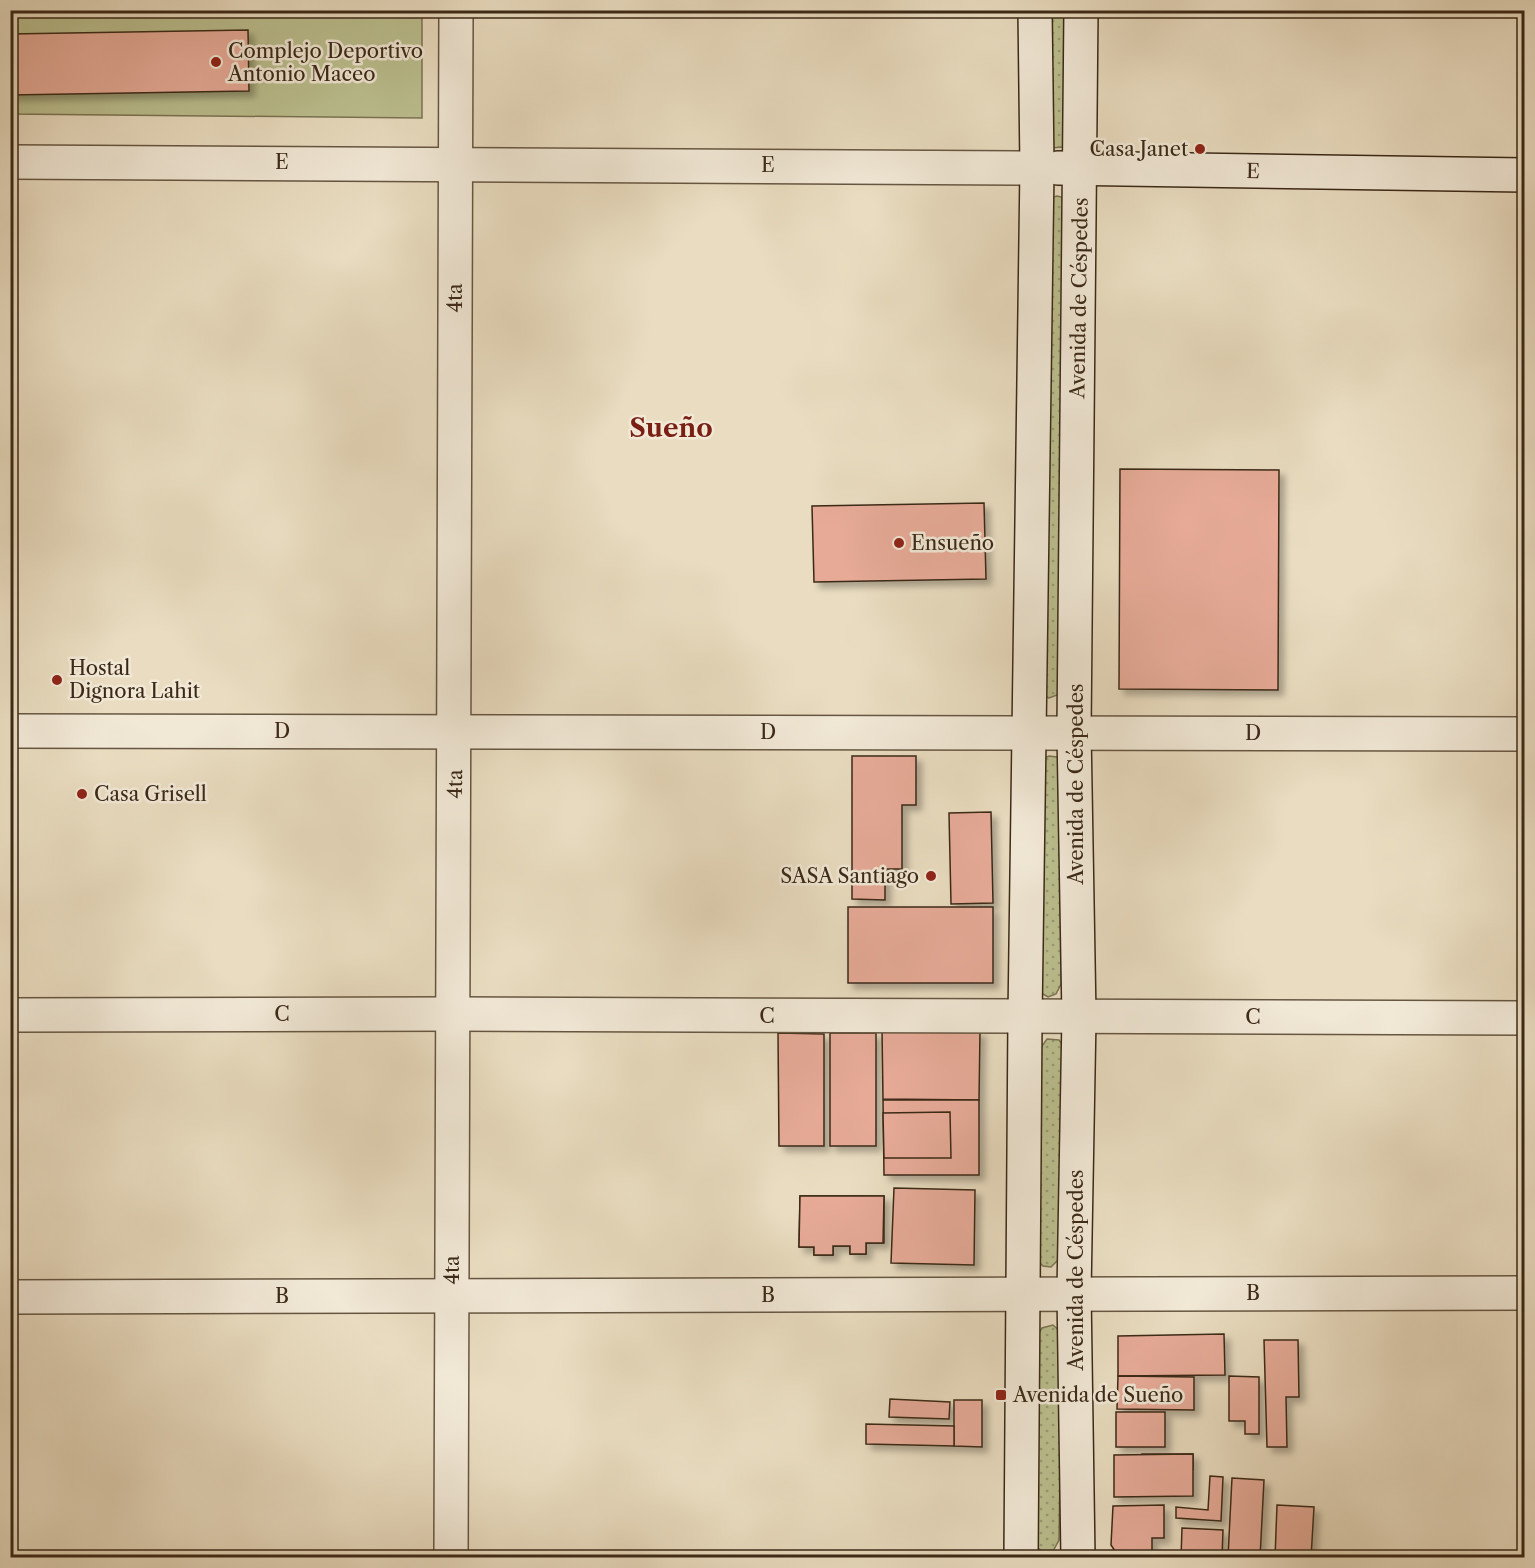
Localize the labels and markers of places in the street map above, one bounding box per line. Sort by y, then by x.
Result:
place label: Complejo Deportivo Antonio Maceo [227,39,423,86]
marker: Complejo Deportivo Antonio Maceo [209,55,223,69]
place label: Casa Janet [1090,137,1188,161]
marker: Casa Janet [1193,142,1207,156]
place label: Ensueño [911,531,994,555]
marker: Ensueño [892,536,906,550]
place label: Hostal Dignora Lahit [69,656,200,703]
marker: Hostal Dignora Lahit [50,673,64,687]
place label: Casa Grisell [94,782,207,806]
marker: Casa Grisell [75,787,89,801]
place label: SASA Santiago [780,864,919,888]
marker: SASA Santiago [924,869,938,883]
place label: Avenida de Sueño [1012,1383,1183,1407]
marker: Avenida de Sueño [994,1388,1008,1402]

